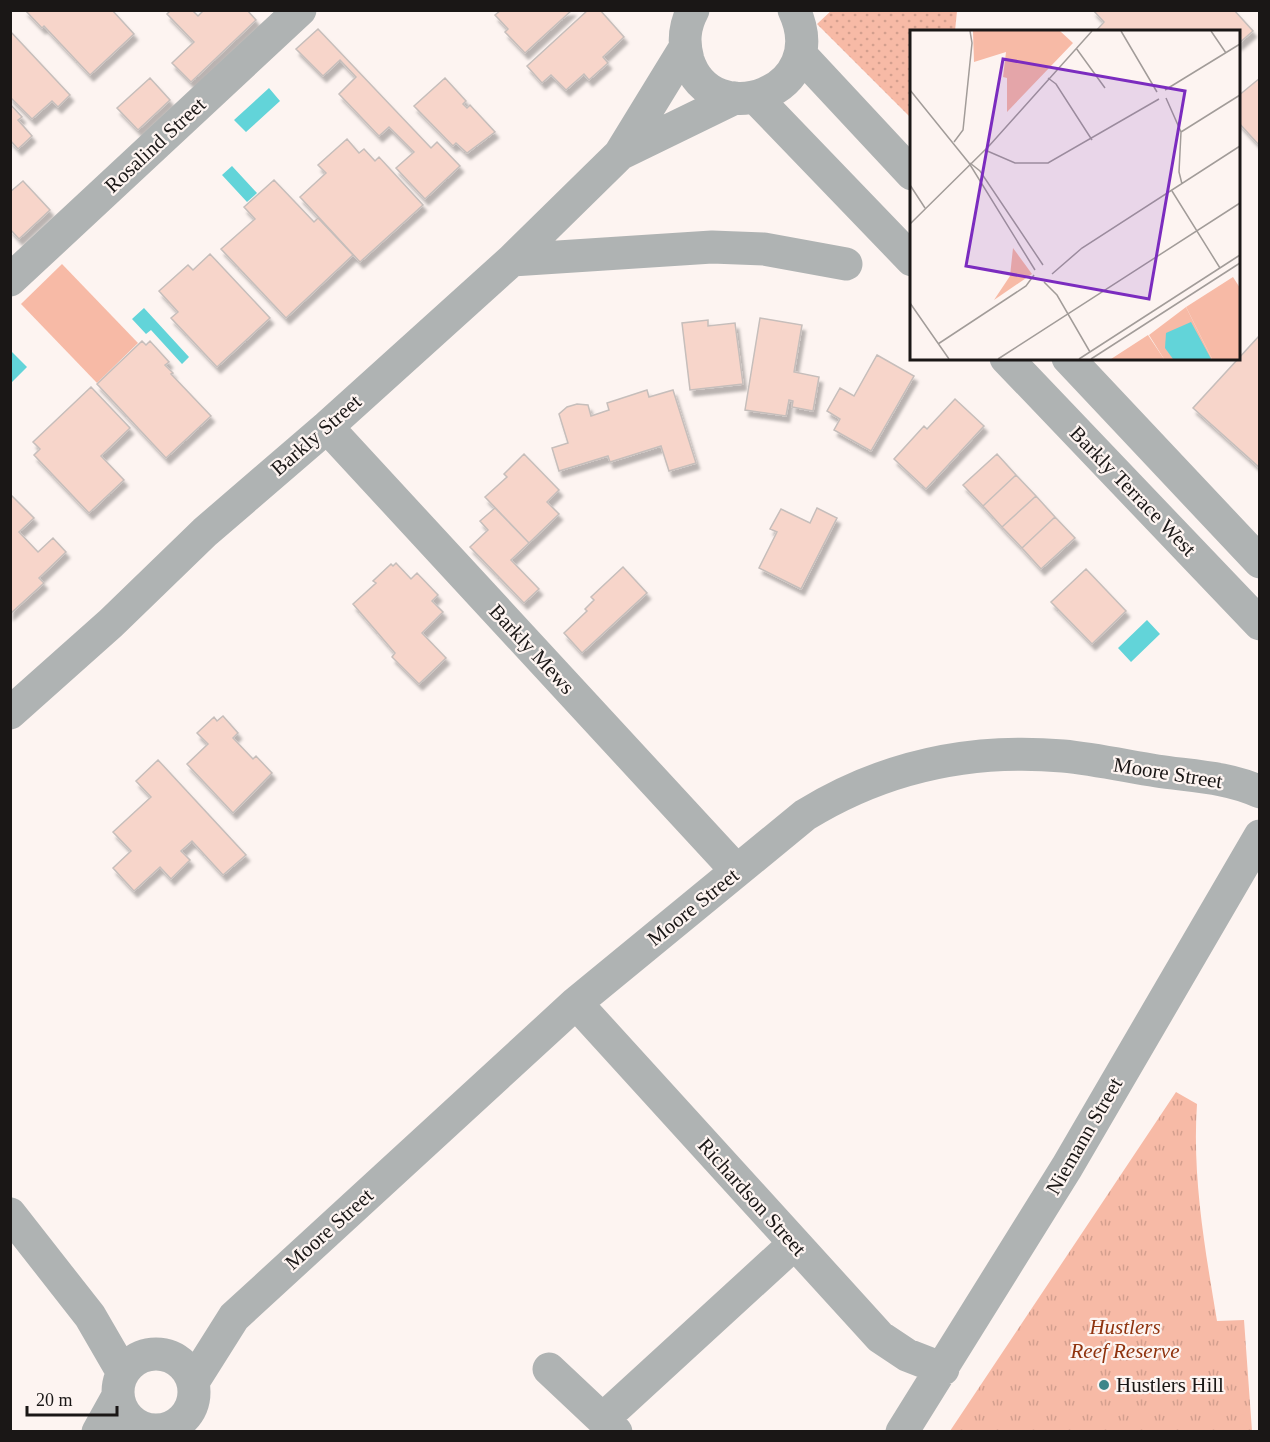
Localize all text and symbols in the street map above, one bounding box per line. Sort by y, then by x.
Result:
inset map [910,30,1240,360]
street label: Rosalind Street [100,92,210,198]
street label: Barkly Street [266,389,366,481]
street label: Barkly Terrace West [1065,421,1201,561]
street label: Barkly Mews [484,599,580,699]
street label: Moore Street [1112,753,1224,793]
street label: Moore Street [643,863,744,951]
street label: Niemann Street [1041,1073,1127,1199]
street label: Richardson Street [693,1133,811,1261]
street label: Moore Street [280,1183,378,1275]
park label: Hustlers Reef Reserve [1069,1315,1180,1363]
place label: Hustlers Hill [1116,1373,1224,1397]
marker: Hustlers Hill [1097,1378,1111,1392]
scale bar [27,1379,117,1417]
text: 20 m [36,1390,73,1410]

